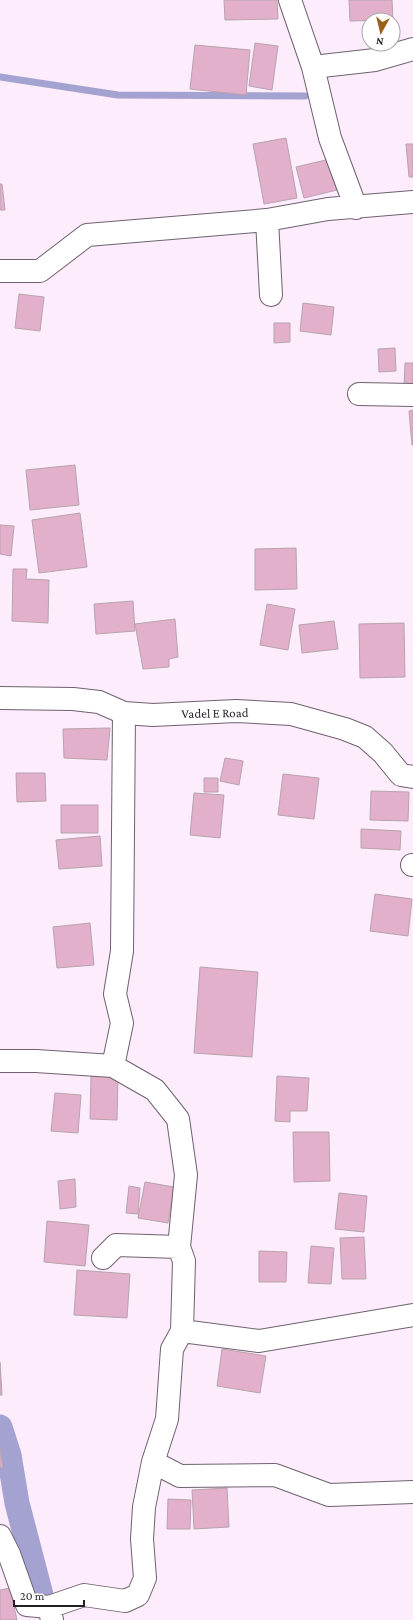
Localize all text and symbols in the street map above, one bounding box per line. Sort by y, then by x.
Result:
north arrow [361,12,401,52]
text: N [375,35,384,48]
street label: Vadel E Road [181,705,249,721]
scale bar [14,1582,84,1608]
text: 20 m [20,1589,45,1603]

